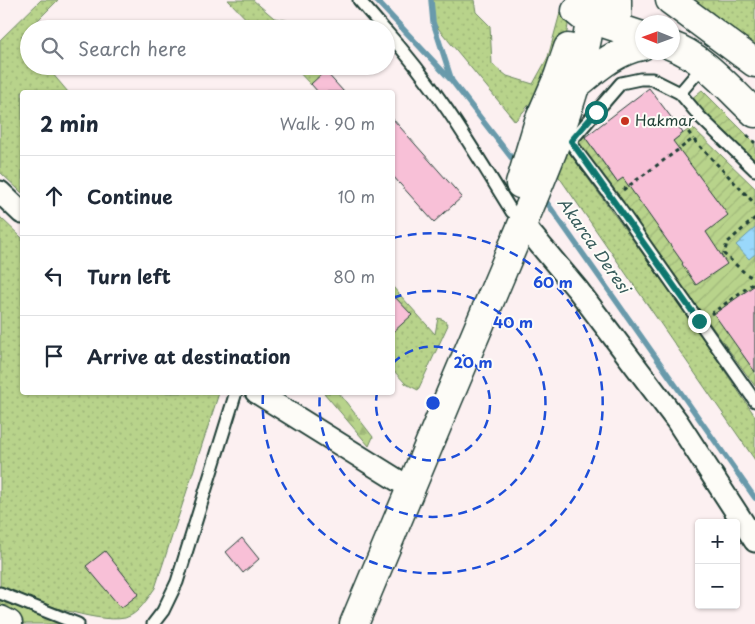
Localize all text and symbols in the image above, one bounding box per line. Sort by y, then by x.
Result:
north arrow [635,15,680,60]
search box [20,20,395,75]
icon: search [38,34,66,62]
text: Search here [78,34,187,62]
route start [585,101,608,124]
text: 2 min [40,107,99,139]
place label: Hakmar [635,108,695,131]
text: Walk · 90 m [280,111,375,135]
marker: Hakmar [619,115,631,127]
icon: ahead [40,182,68,210]
text: Continue [87,182,173,210]
text: 10 m [338,184,375,208]
water label: Akarca Deresi [553,192,638,299]
icon: left [40,262,68,290]
text: Turn left [87,262,171,290]
text: 80 m [333,264,375,288]
text: 60 m [533,270,573,293]
text: 40 m [493,310,533,333]
route end [688,310,711,333]
icon: arrive [40,342,68,370]
text: Arrive at destination [87,342,291,370]
text: 20 m [454,350,492,373]
centre of rings [424,394,442,412]
map controls [695,519,740,609]
button: + [695,519,740,564]
button: − [695,564,740,609]

